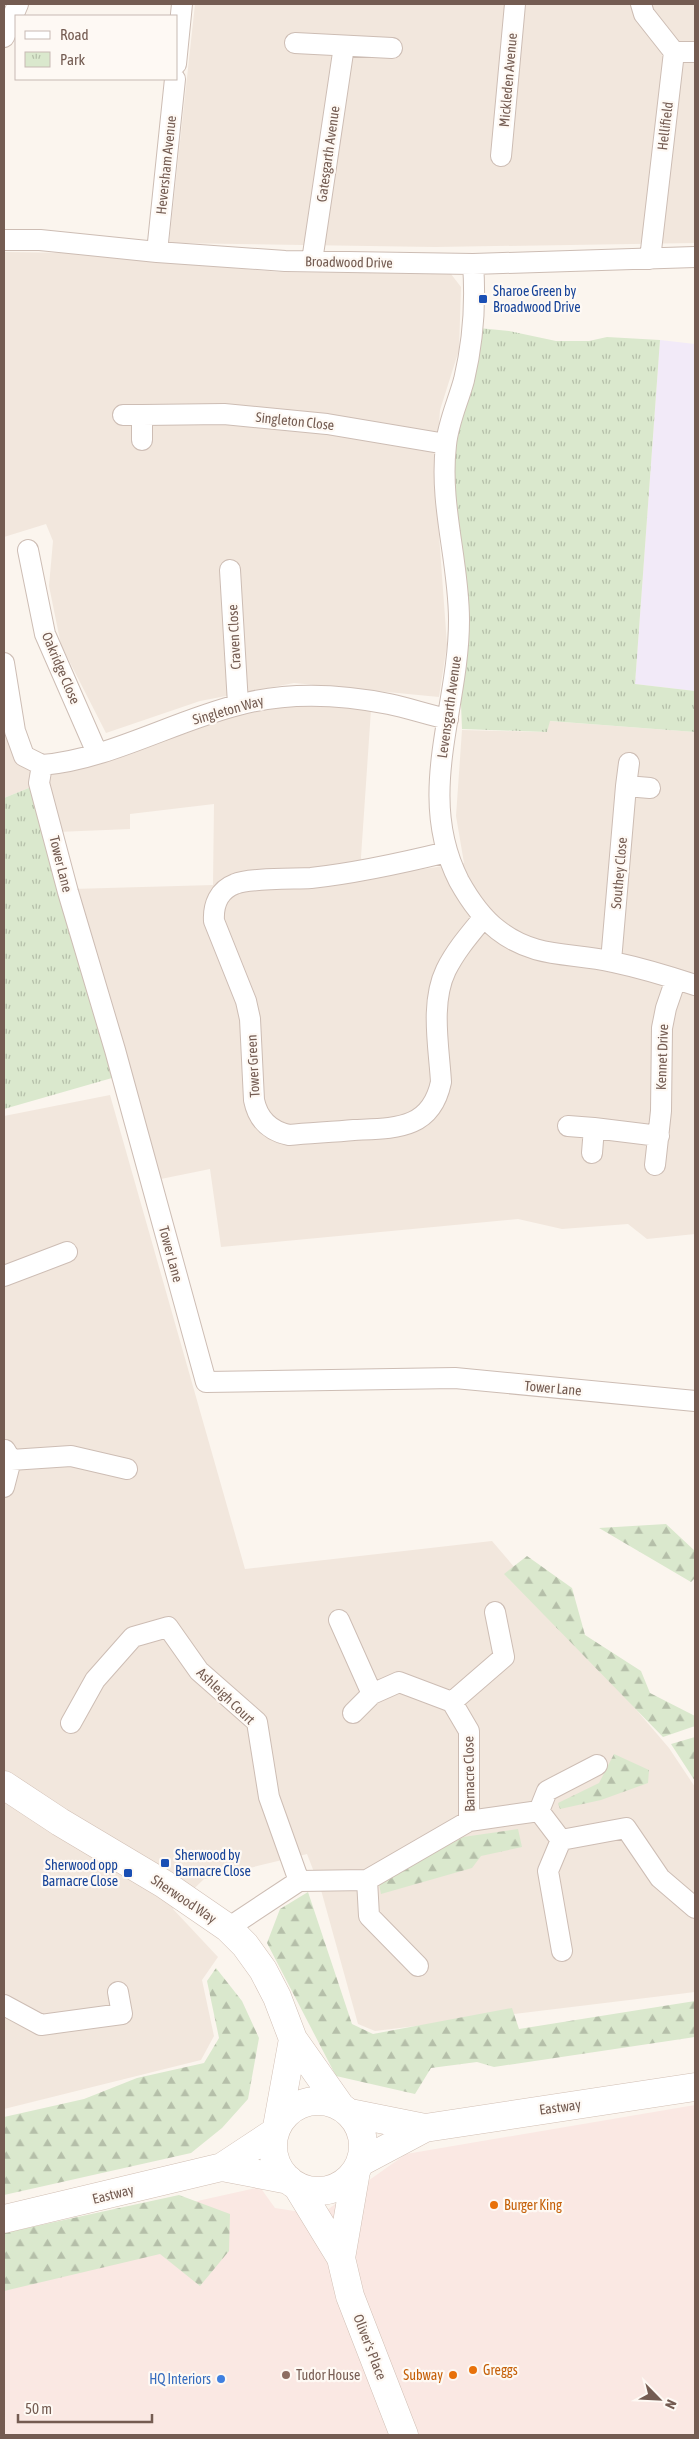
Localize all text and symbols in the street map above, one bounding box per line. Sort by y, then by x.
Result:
legend [15,15,178,80]
text: Road [60,26,89,43]
street label: Mickleden Avenue [496,32,520,128]
text: Park [60,51,85,68]
street label: Hellifield [654,101,676,151]
street label: Gatesgarth Avenue [313,105,343,203]
street label: Heversham Avenue [153,115,179,215]
street label: Broadwood Drive [305,253,393,271]
place label: Sharoe Green by Broadwood Drive [493,283,581,315]
marker: Sharoe Green by Broadwood Drive [477,293,489,305]
street label: Singleton Close [255,409,335,433]
street label: Craven Close [224,604,244,670]
street label: Oakridge Close [39,630,83,706]
street label: Levensgarth Avenue [434,655,464,759]
street label: Singleton Way [191,692,266,728]
street label: Tower Lane [46,834,76,894]
street label: Southey Close [608,837,630,909]
street label: Kennet Drive [653,1024,671,1090]
street label: Tower Green [243,1034,263,1098]
street label: Tower Lane [156,1224,186,1284]
street label: Tower Lane [524,1378,582,1398]
street label: Ashleigh Court [194,1664,258,1728]
street label: Barnacre Close [460,1736,478,1812]
place label: Sherwood by Barnacre Close [175,1847,251,1879]
place label: Sherwood opp Barnacre Close [42,1857,118,1889]
marker: Sherwood by Barnacre Close [159,1857,171,1869]
marker: Sherwood opp Barnacre Close [122,1867,134,1879]
street label: Sherwood Way [148,1871,220,1927]
street label: Eastway [538,2096,582,2118]
street label: Eastway [91,2181,136,2207]
place label: Burger King [504,2197,562,2213]
marker: Burger King [488,2199,500,2211]
street label: Oliver's Place [350,2312,390,2382]
place label: Greggs [483,2362,518,2378]
marker: Greggs [467,2364,479,2376]
place label: Tudor House [296,2367,360,2383]
place label: Subway [403,2367,443,2383]
marker: Tudor House [280,2369,292,2381]
marker: Subway [447,2369,459,2381]
place label: HQ Interiors [149,2371,211,2387]
marker: HQ Interiors [215,2373,227,2385]
north arrow [634,2374,684,2424]
scale bar [18,2392,151,2424]
text: N [662,2397,680,2411]
text: 50 m [25,2400,52,2417]

